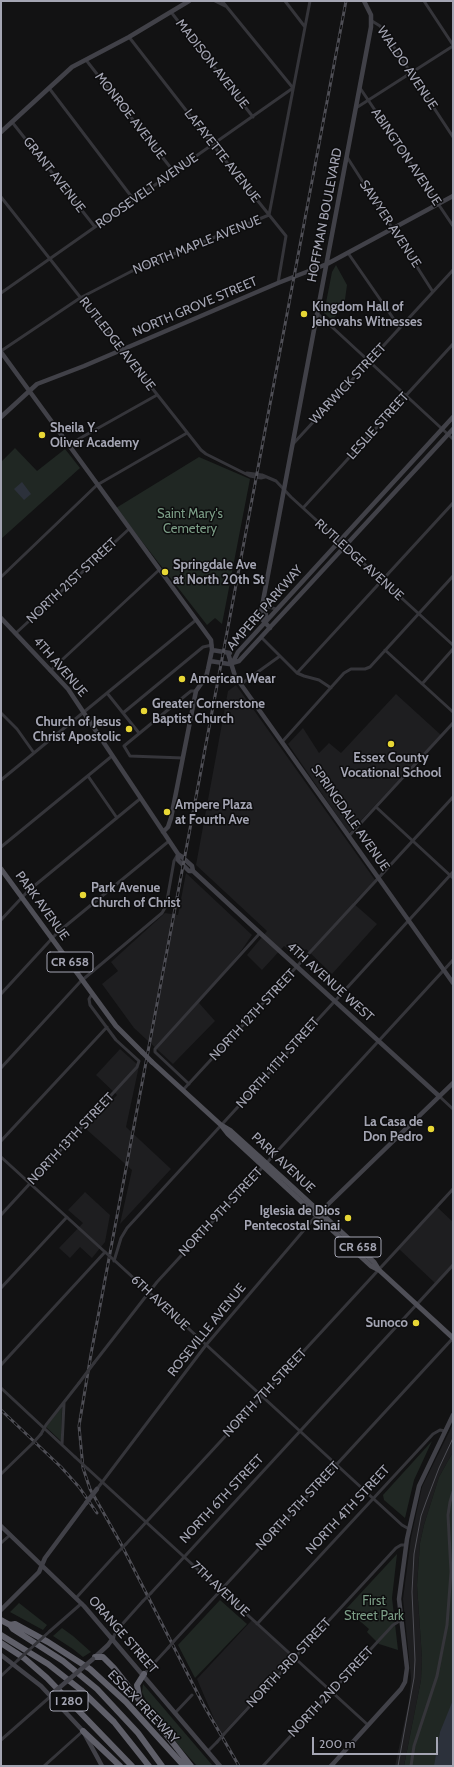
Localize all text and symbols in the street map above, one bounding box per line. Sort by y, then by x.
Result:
street label: MADISON AVENUE [172,16,252,112]
street label: WALDO AVENUE [373,23,441,113]
street label: MONROE AVENUE [91,69,169,163]
street label: ABINGTON AVENUE [368,105,444,209]
street label: LAFAYETTE AVENUE [181,106,263,206]
street label: GRANT AVENUE [20,134,88,216]
street label: HOFFMAN BOULEVARD [304,146,346,284]
street label: ROOSEVELT AVENUE [93,150,201,232]
street label: SAWYER AVENUE [356,177,424,271]
street label: NORTH MAPLE AVENUE [131,212,263,278]
street label: NORTH GROVE STREET [130,274,260,340]
street label: RUTLEDGE AVENUE [76,294,158,394]
place label: Kingdom Hall of Jehovahs Witnesses [312,299,422,330]
marker: Kingdom Hall of Jehovahs Witnesses [299,309,309,319]
street label: WARWICK STREET [306,340,390,428]
street label: LESLIE STREET [344,389,412,463]
place label: Sheila Y. Oliver Academy [50,420,139,451]
marker: Sheila Y. Oliver Academy [37,430,47,440]
park label: Saint Mary's Cemetery [157,506,223,537]
street label: RUTLEDGE AVENUE [311,516,407,604]
street label: NORTH 21ST STREET [24,535,120,627]
place label: Springdale Ave at North 20th St [173,557,265,588]
street label: AMPERE PARKWAY [224,562,306,654]
marker: Springdale Ave at North 20th St [160,567,170,577]
street label: 4TH AVENUE [30,634,90,700]
place label: American Wear [190,671,275,687]
marker: American Wear [177,674,187,684]
place label: Greater Cornerstone Baptist Church [152,696,265,727]
marker: Greater Cornerstone Baptist Church [139,706,149,716]
place label: Church of Jesus Christ Apostolic [33,714,121,745]
marker: Church of Jesus Christ Apostolic [124,724,134,734]
marker: Essex County Vocational School [386,739,396,749]
place label: Essex County Vocational School [341,750,441,781]
street label: SPRINGDALE AVENUE [307,762,393,874]
place label: Ampere Plaza at Fourth Ave [175,797,253,828]
marker: Ampere Plaza at Fourth Ave [162,807,172,817]
street label: PARK AVENUE [12,869,72,943]
place label: Park Avenue Church of Christ [91,880,181,911]
marker: Park Avenue Church of Christ [78,890,88,900]
street label: 4TH AVENUE WEST [283,939,377,1025]
road number: CR 658 [47,952,93,972]
street label: NORTH 12TH STREET [206,966,300,1064]
street label: NORTH 11TH STREET [233,1014,323,1112]
street label: NORTH 13TH STREET [24,1090,118,1188]
place label: La Casa de Don Pedro [363,1114,423,1145]
marker: La Casa de Don Pedro [426,1124,436,1134]
street label: PARK AVENUE [248,1130,318,1196]
street label: NORTH 9TH STREET [176,1164,266,1260]
place label: Iglesia de Dios Pentecostal Sinai [244,1203,340,1234]
marker: Iglesia de Dios Pentecostal Sinai [343,1213,353,1223]
road number: CR 658 [335,1237,381,1257]
street label: 6TH AVENUE [127,1272,193,1334]
street label: ROSEVILLE AVENUE [165,1280,249,1380]
place label: Sunoco [366,1315,408,1331]
marker: Sunoco [411,1318,421,1328]
street label: NORTH 7TH STREET [220,1345,310,1441]
street label: NORTH 6TH STREET [177,1451,267,1547]
street label: NORTH 5TH STREET [253,1458,343,1554]
street label: NORTH 4TH STREET [303,1462,393,1558]
street label: 7TH AVENUE [188,1558,252,1620]
street label: ORANGE STREET [85,1593,161,1677]
park label: First Street Park [344,1593,404,1624]
street label: NORTH 3RD STREET [243,1615,335,1711]
street label: NORTH 2ND STREET [285,1644,377,1740]
street label: ESSEX FREEWAY [104,1667,182,1747]
road number: I 280 [50,1691,88,1711]
scale bar [314,1729,440,1755]
text: 200 m [319,1736,355,1751]

